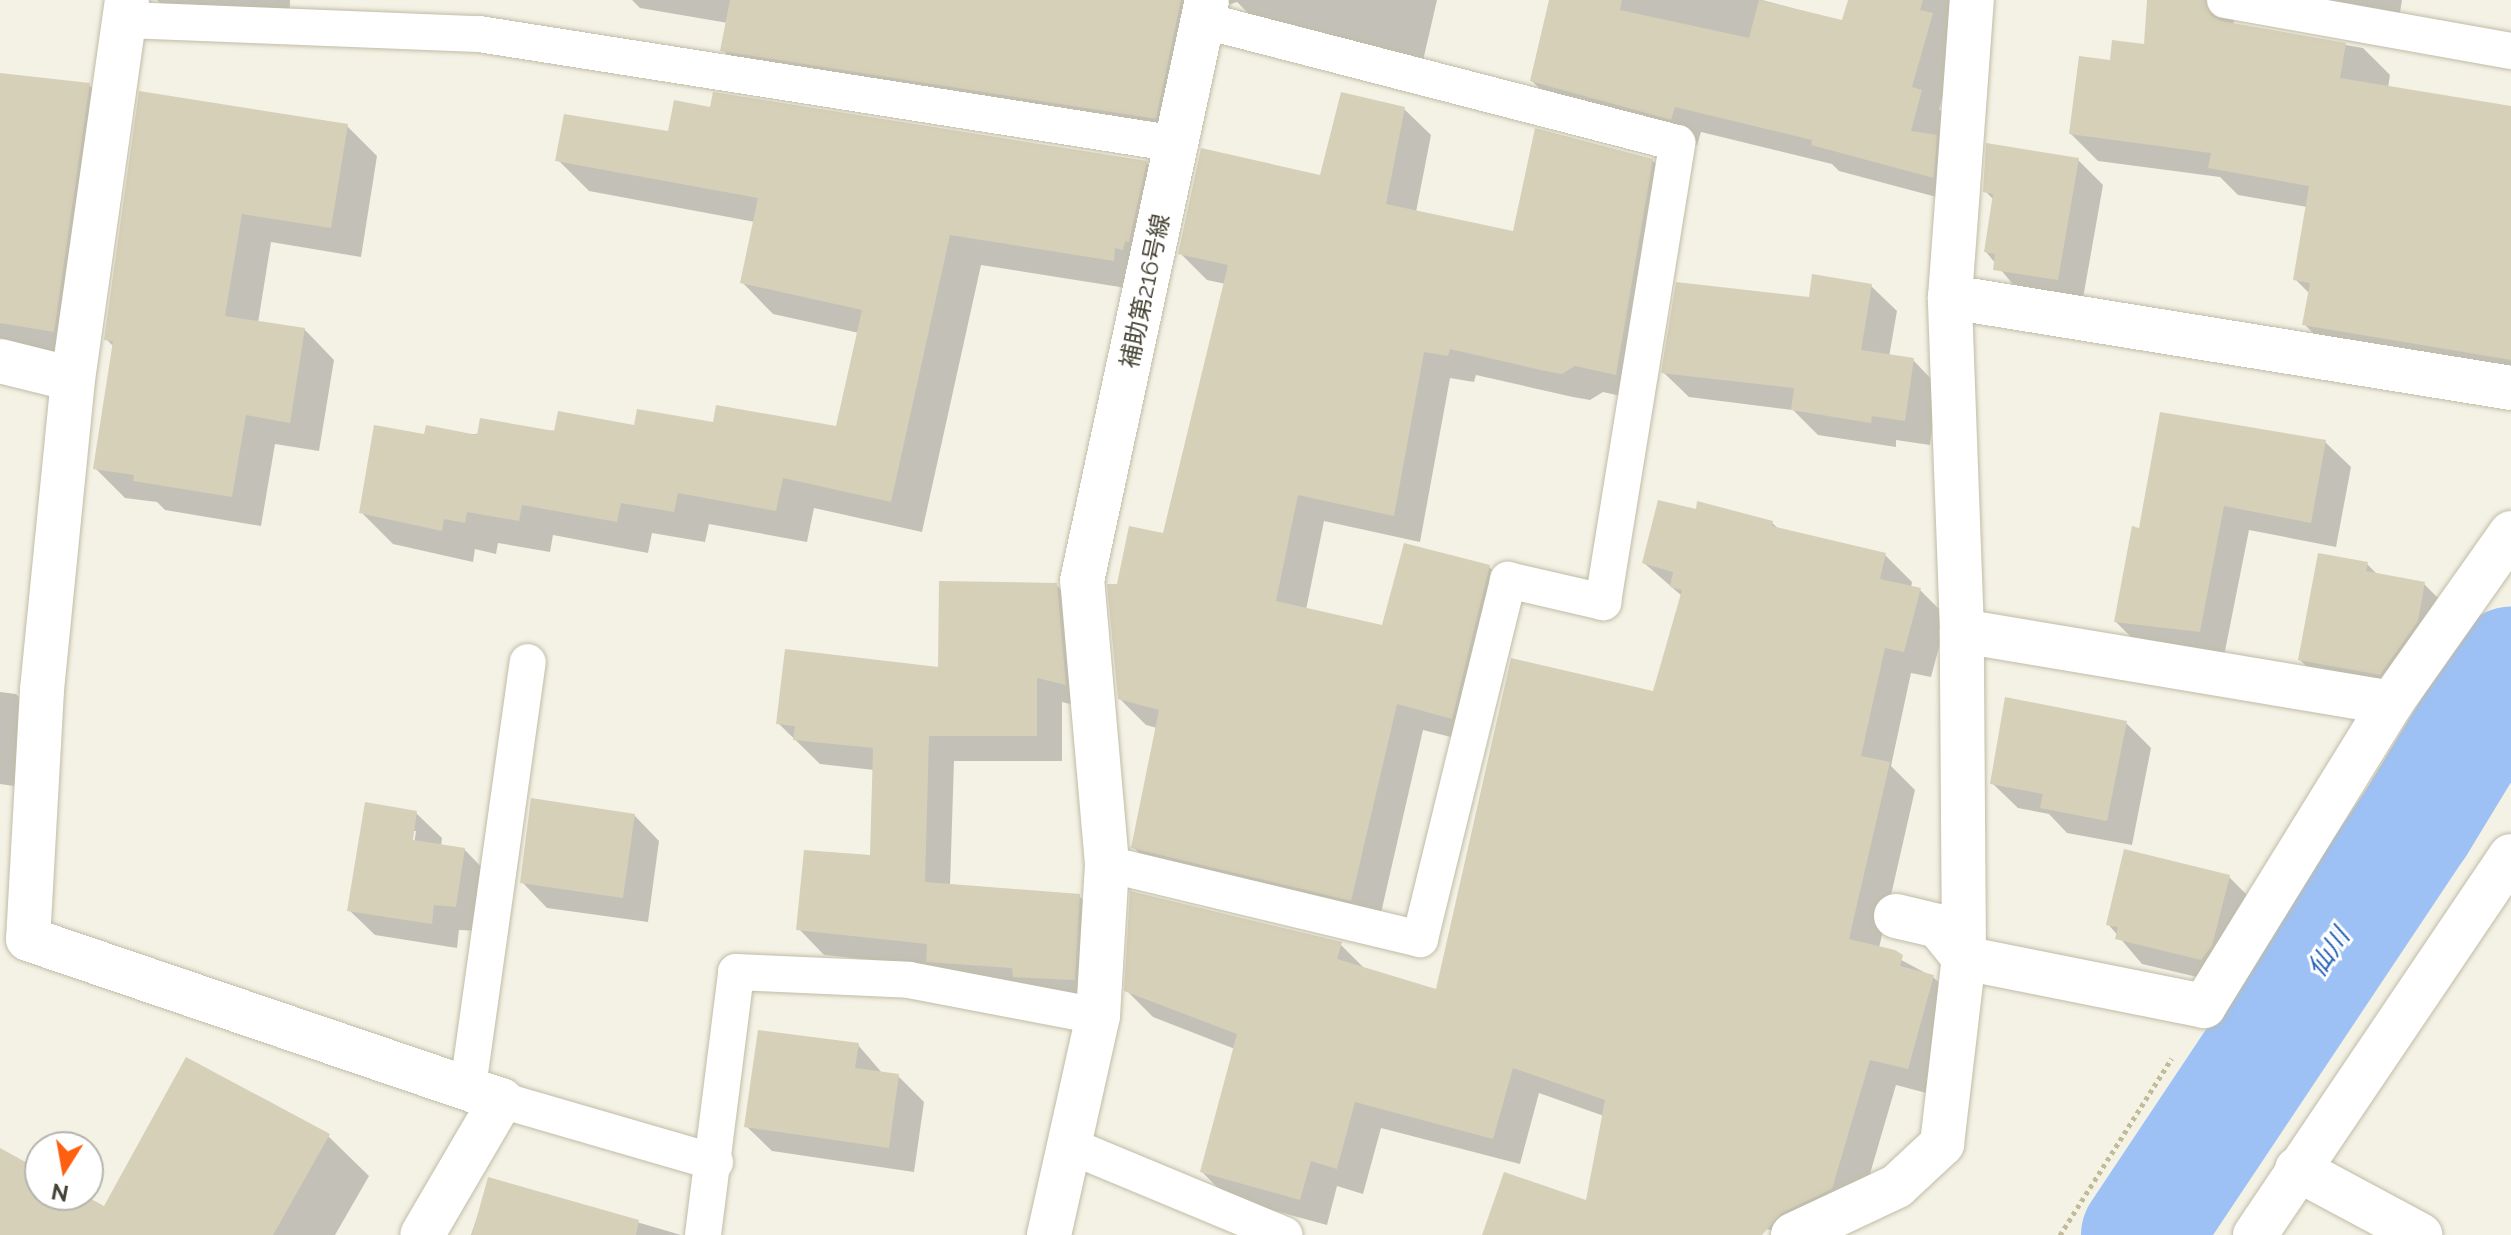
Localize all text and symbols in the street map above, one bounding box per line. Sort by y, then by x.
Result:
street label: 補助第216号線 [1115,211,1175,371]
water label: 仙川 [2302,923,2356,983]
north arrow [24,1131,104,1211]
text: N [49,1178,71,1207]

